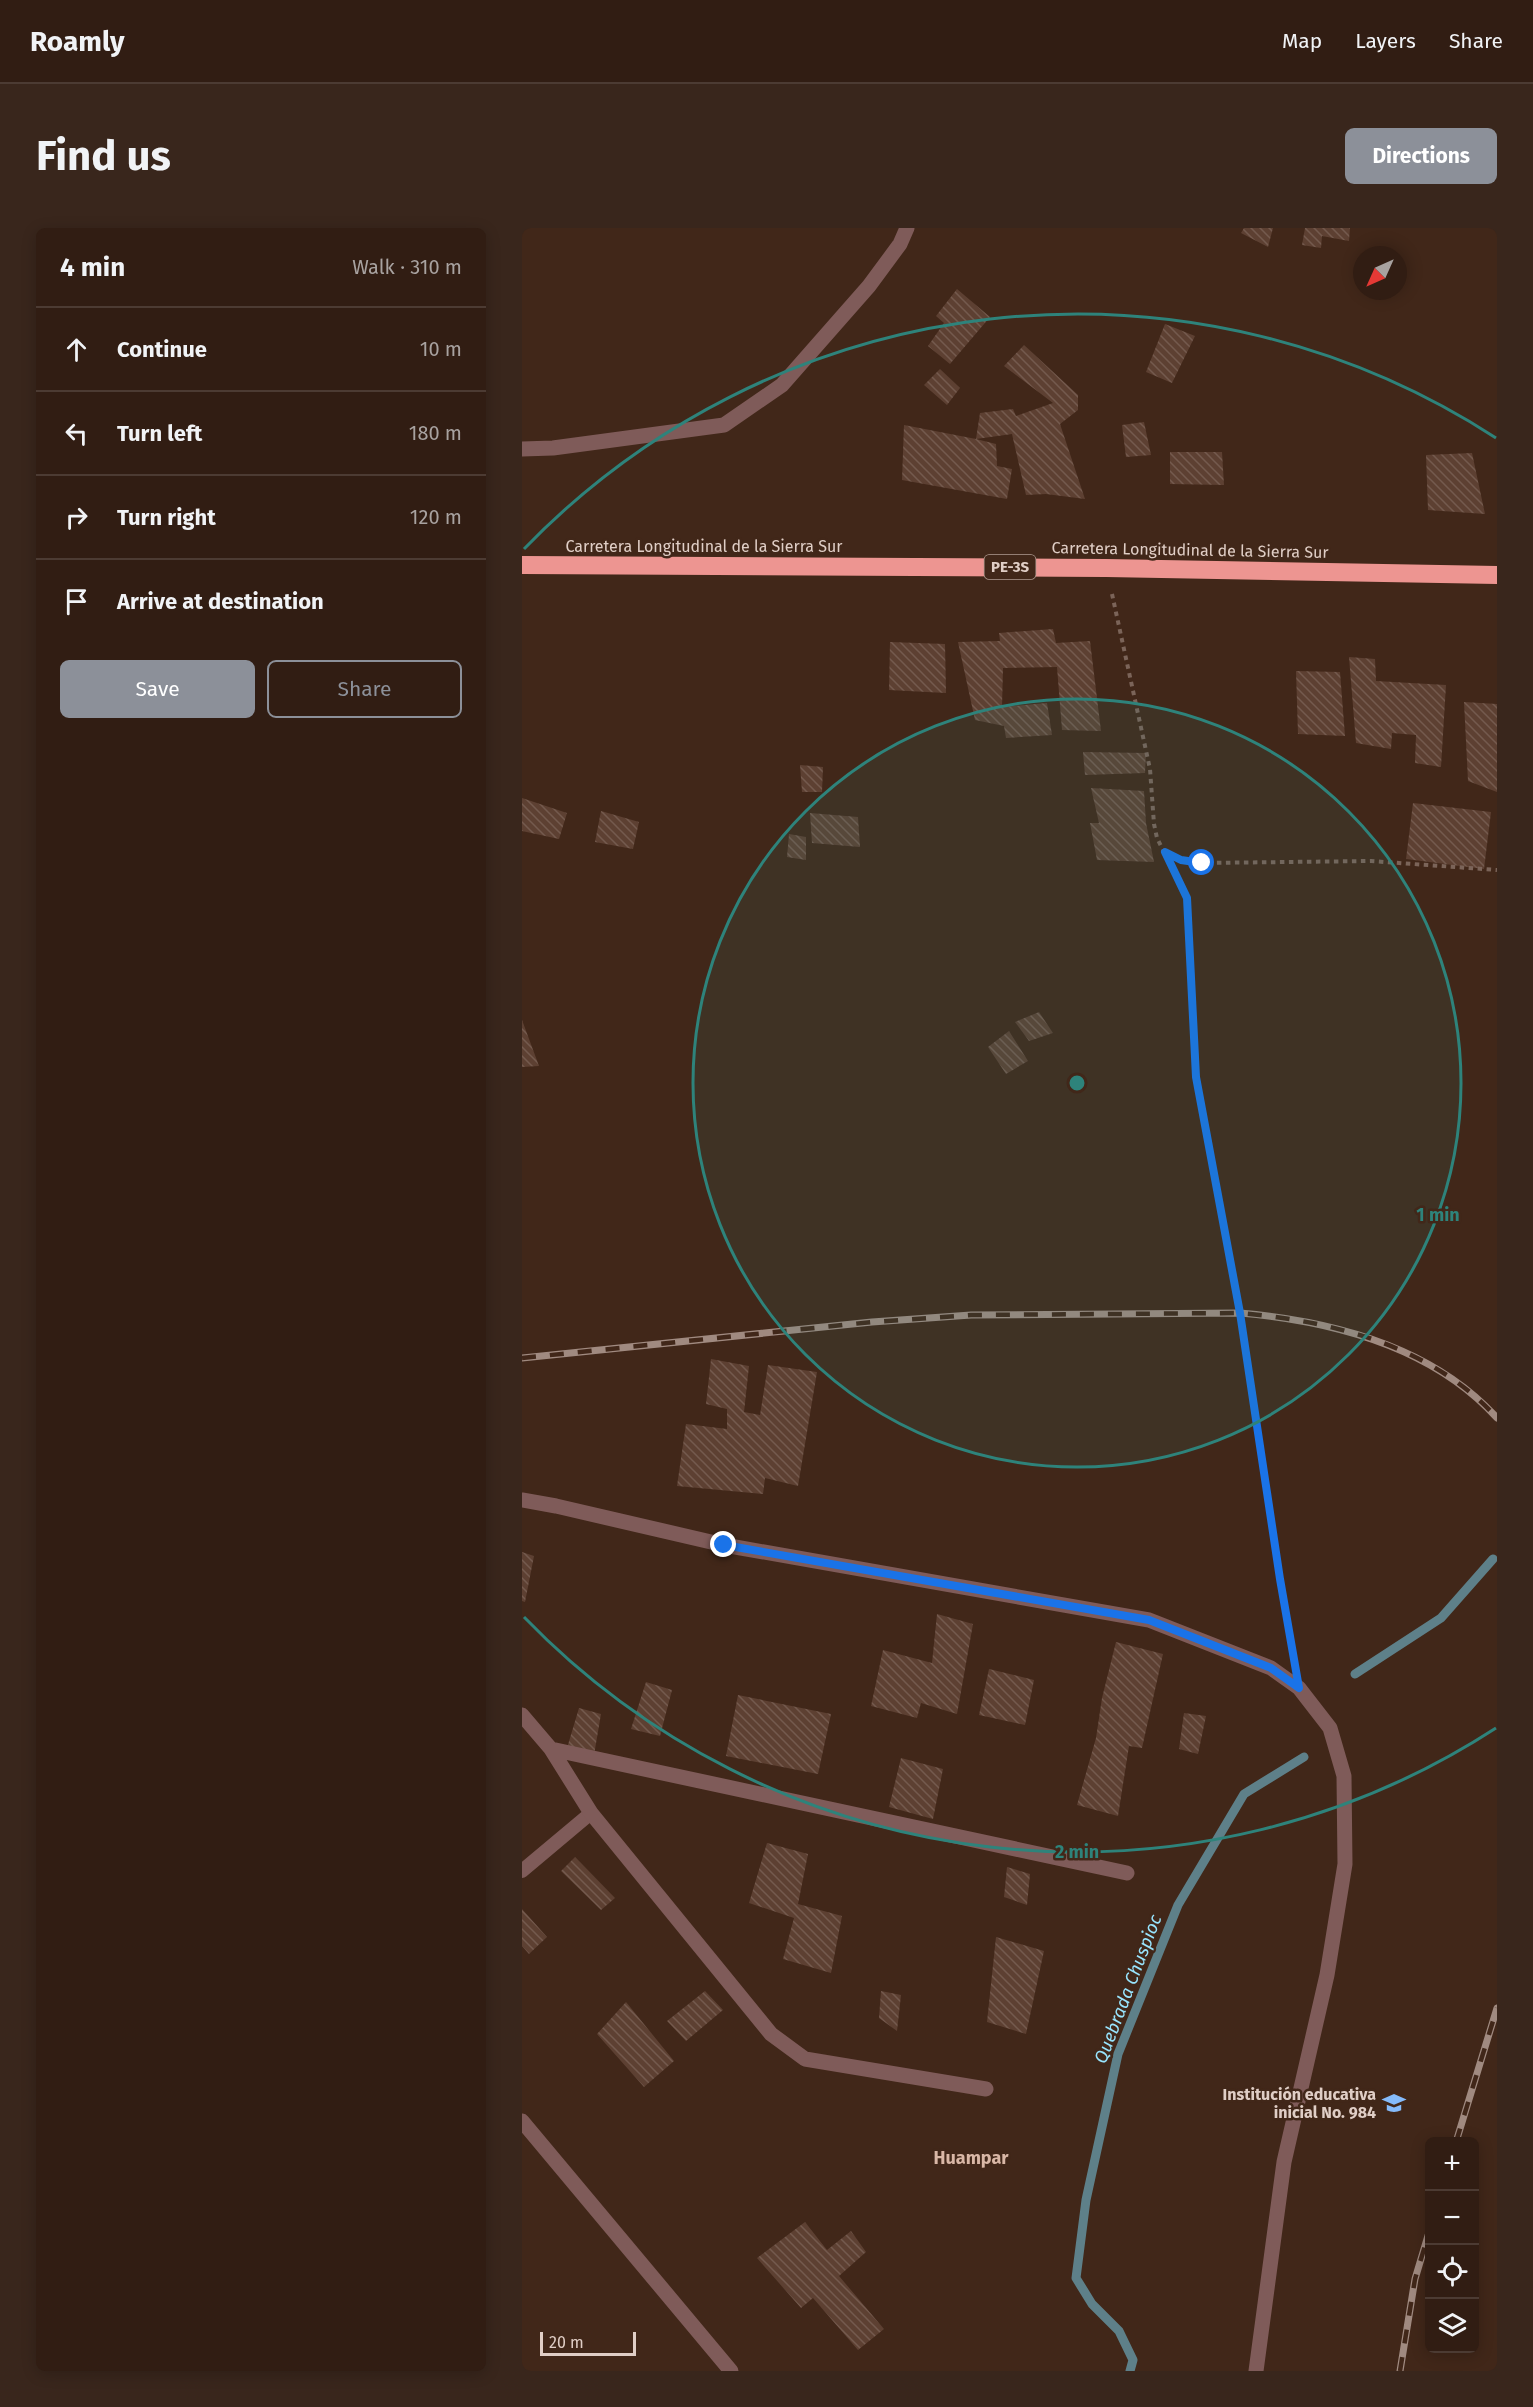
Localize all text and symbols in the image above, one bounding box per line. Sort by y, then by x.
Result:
text: Roamly [30,25,124,58]
text: Map [1282,28,1322,54]
text: Layers [1355,28,1416,54]
text: Share [1449,28,1503,54]
button: Directions [1345,128,1497,184]
text: Find us [36,131,171,181]
north arrow [1353,246,1407,300]
text: 4 min [60,252,125,283]
text: Walk · 310 m [352,255,462,279]
icon: ahead [60,333,93,366]
text: Continue [117,336,207,363]
text: 10 m [420,337,462,361]
icon: left [60,417,93,450]
text: Turn left [117,420,202,447]
text: 180 m [409,421,462,445]
icon: right [60,501,93,534]
text: Turn right [117,504,216,531]
text: 120 m [410,505,462,529]
street label: Carretera Longitudinal de la Sierra Sur [565,537,843,556]
street label: Carretera Longitudinal de la Sierra Sur [1051,538,1329,562]
road number: PE-3S [984,555,1036,579]
icon: arrive [60,585,93,618]
text: Arrive at destination [117,588,324,615]
button: Save [60,660,255,718]
button: Share [267,660,462,718]
route start [1188,849,1214,875]
centre of rings [1067,1073,1087,1093]
text: 1 min [1416,1204,1460,1226]
route end [710,1531,736,1557]
text: 2 min [1055,1841,1099,1863]
water label: Quebrada Chuspioc [1089,1911,1167,2067]
place label: Institución educativa inicial No. 984 [1223,2085,1376,2122]
school or university icon: Institución educativa inicial No. 984 [1381,2090,1407,2116]
map controls [1425,2137,1479,2353]
button: + [1425,2137,1479,2191]
district label: Huampar [933,2147,1009,2169]
button: − [1425,2191,1479,2245]
button: locate [1425,2245,1479,2299]
button: layers [1425,2299,1479,2353]
scale bar [540,2329,636,2356]
text: 20 m [549,2333,584,2352]

